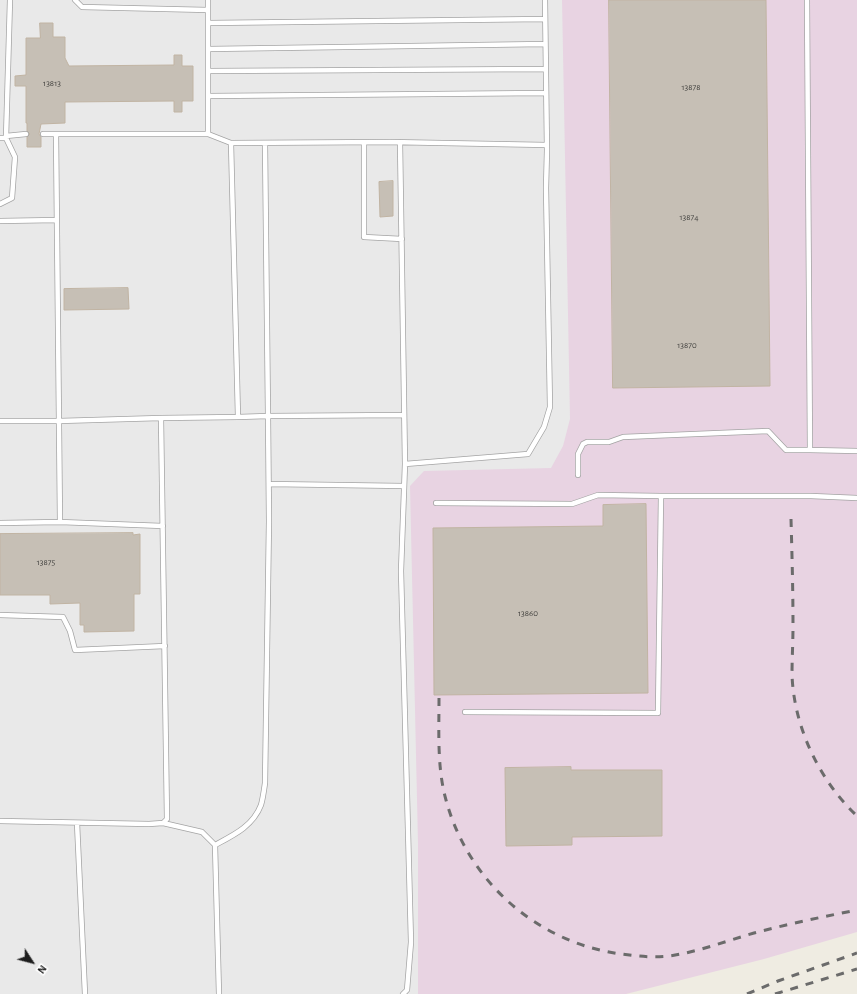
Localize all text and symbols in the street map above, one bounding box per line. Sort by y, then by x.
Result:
house number: 13813 [43,78,61,88]
house number: 13878 [681,82,701,92]
house number: 13874 [679,212,699,222]
house number: 13870 [677,340,697,350]
house number: 13875 [37,557,55,567]
house number: 13860 [518,608,538,618]
north arrow [12,942,52,982]
text: N [35,963,49,976]

